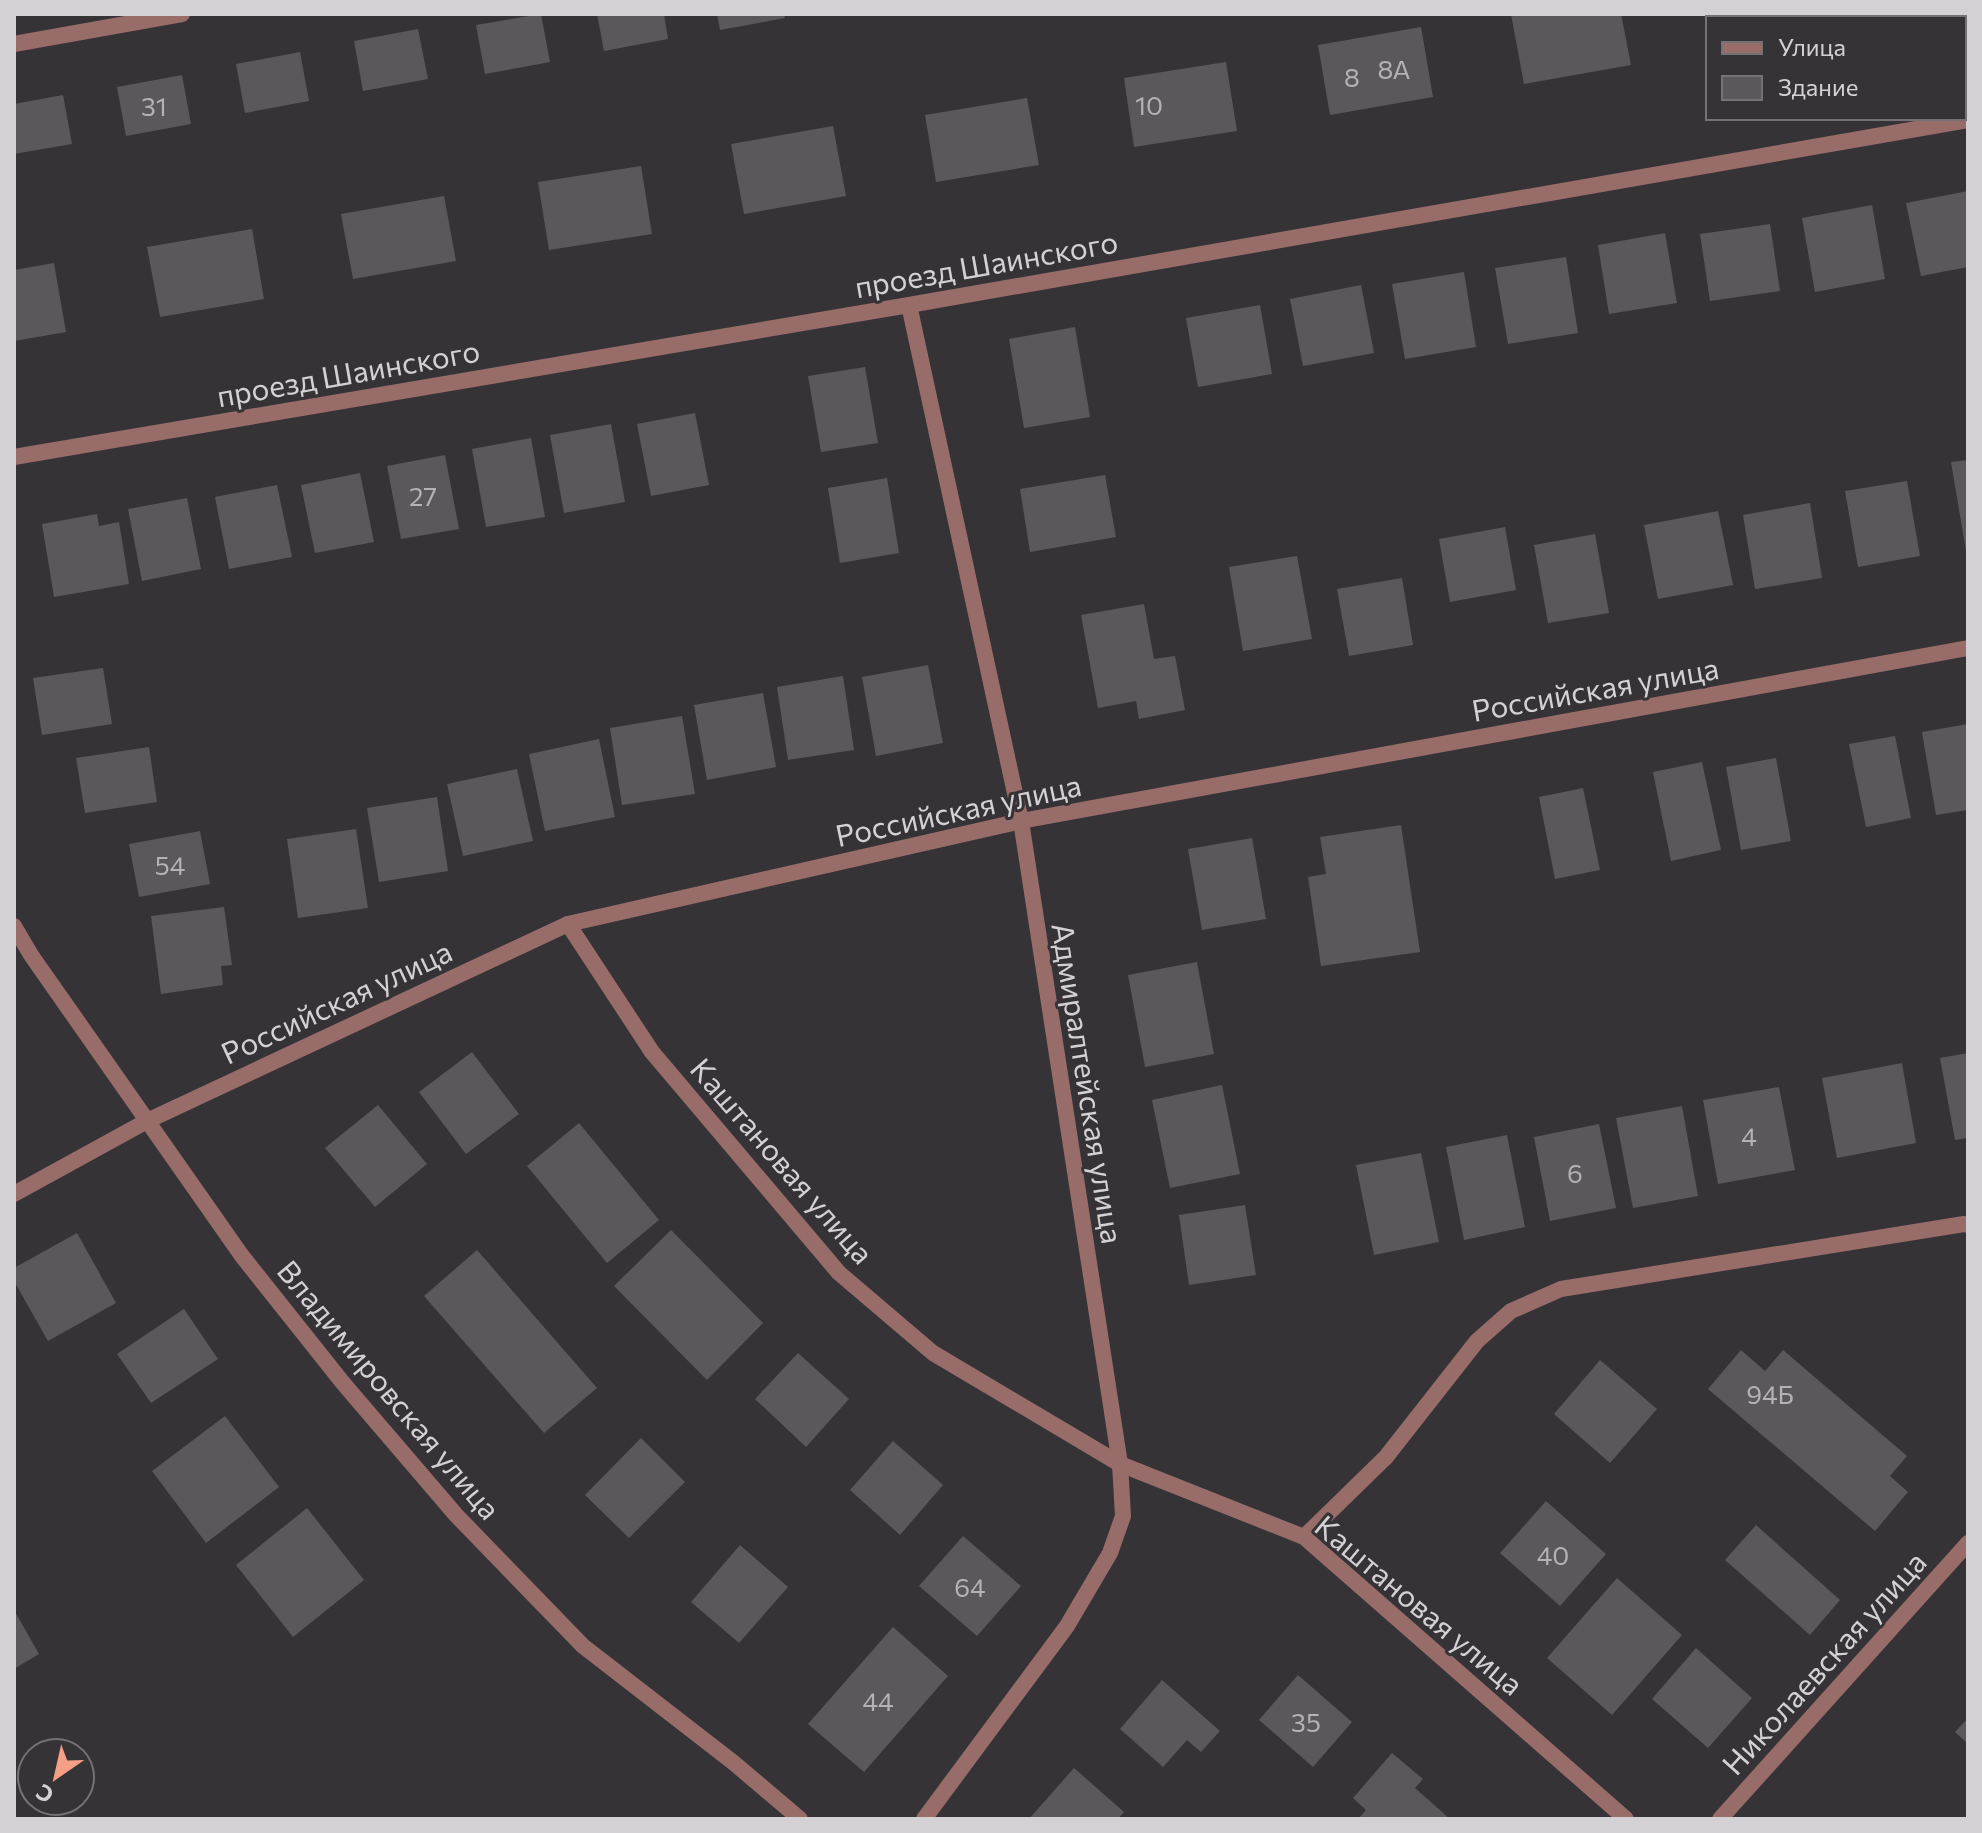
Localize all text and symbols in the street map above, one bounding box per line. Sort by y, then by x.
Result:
legend [1706,16,1966,120]
text: Улица [1778,32,1846,61]
house number: 8А [1377,53,1411,84]
house number: 8 [1344,61,1360,92]
text: Здание [1778,72,1858,101]
house number: 10 [1135,89,1163,120]
house number: 31 [141,90,167,121]
street label: проезд Шаинского [852,222,1120,304]
street label: проезд Шаинского [214,331,482,413]
house number: 27 [409,480,437,511]
street label: Российская улица [1469,648,1721,728]
street label: Российская улица [832,765,1084,853]
house number: 54 [155,849,185,880]
street label: Адмиралтейская улица [1045,920,1133,1246]
street label: Российская улица [215,931,457,1071]
street label: Каштановая улица [684,1050,882,1270]
house number: 4 [1741,1120,1757,1151]
house number: 6 [1567,1157,1583,1188]
street label: Владимировская улица [271,1252,509,1526]
house number: 94Б [1746,1378,1794,1409]
street label: Каштановая улица [1308,1506,1532,1702]
house number: 40 [1537,1539,1569,1570]
street label: Николаевская улица [1713,1543,1933,1781]
house number: 64 [954,1571,986,1602]
house number: 44 [862,1685,894,1716]
house number: 35 [1291,1706,1321,1737]
north arrow [16,1737,96,1817]
text: С [31,1779,58,1809]

